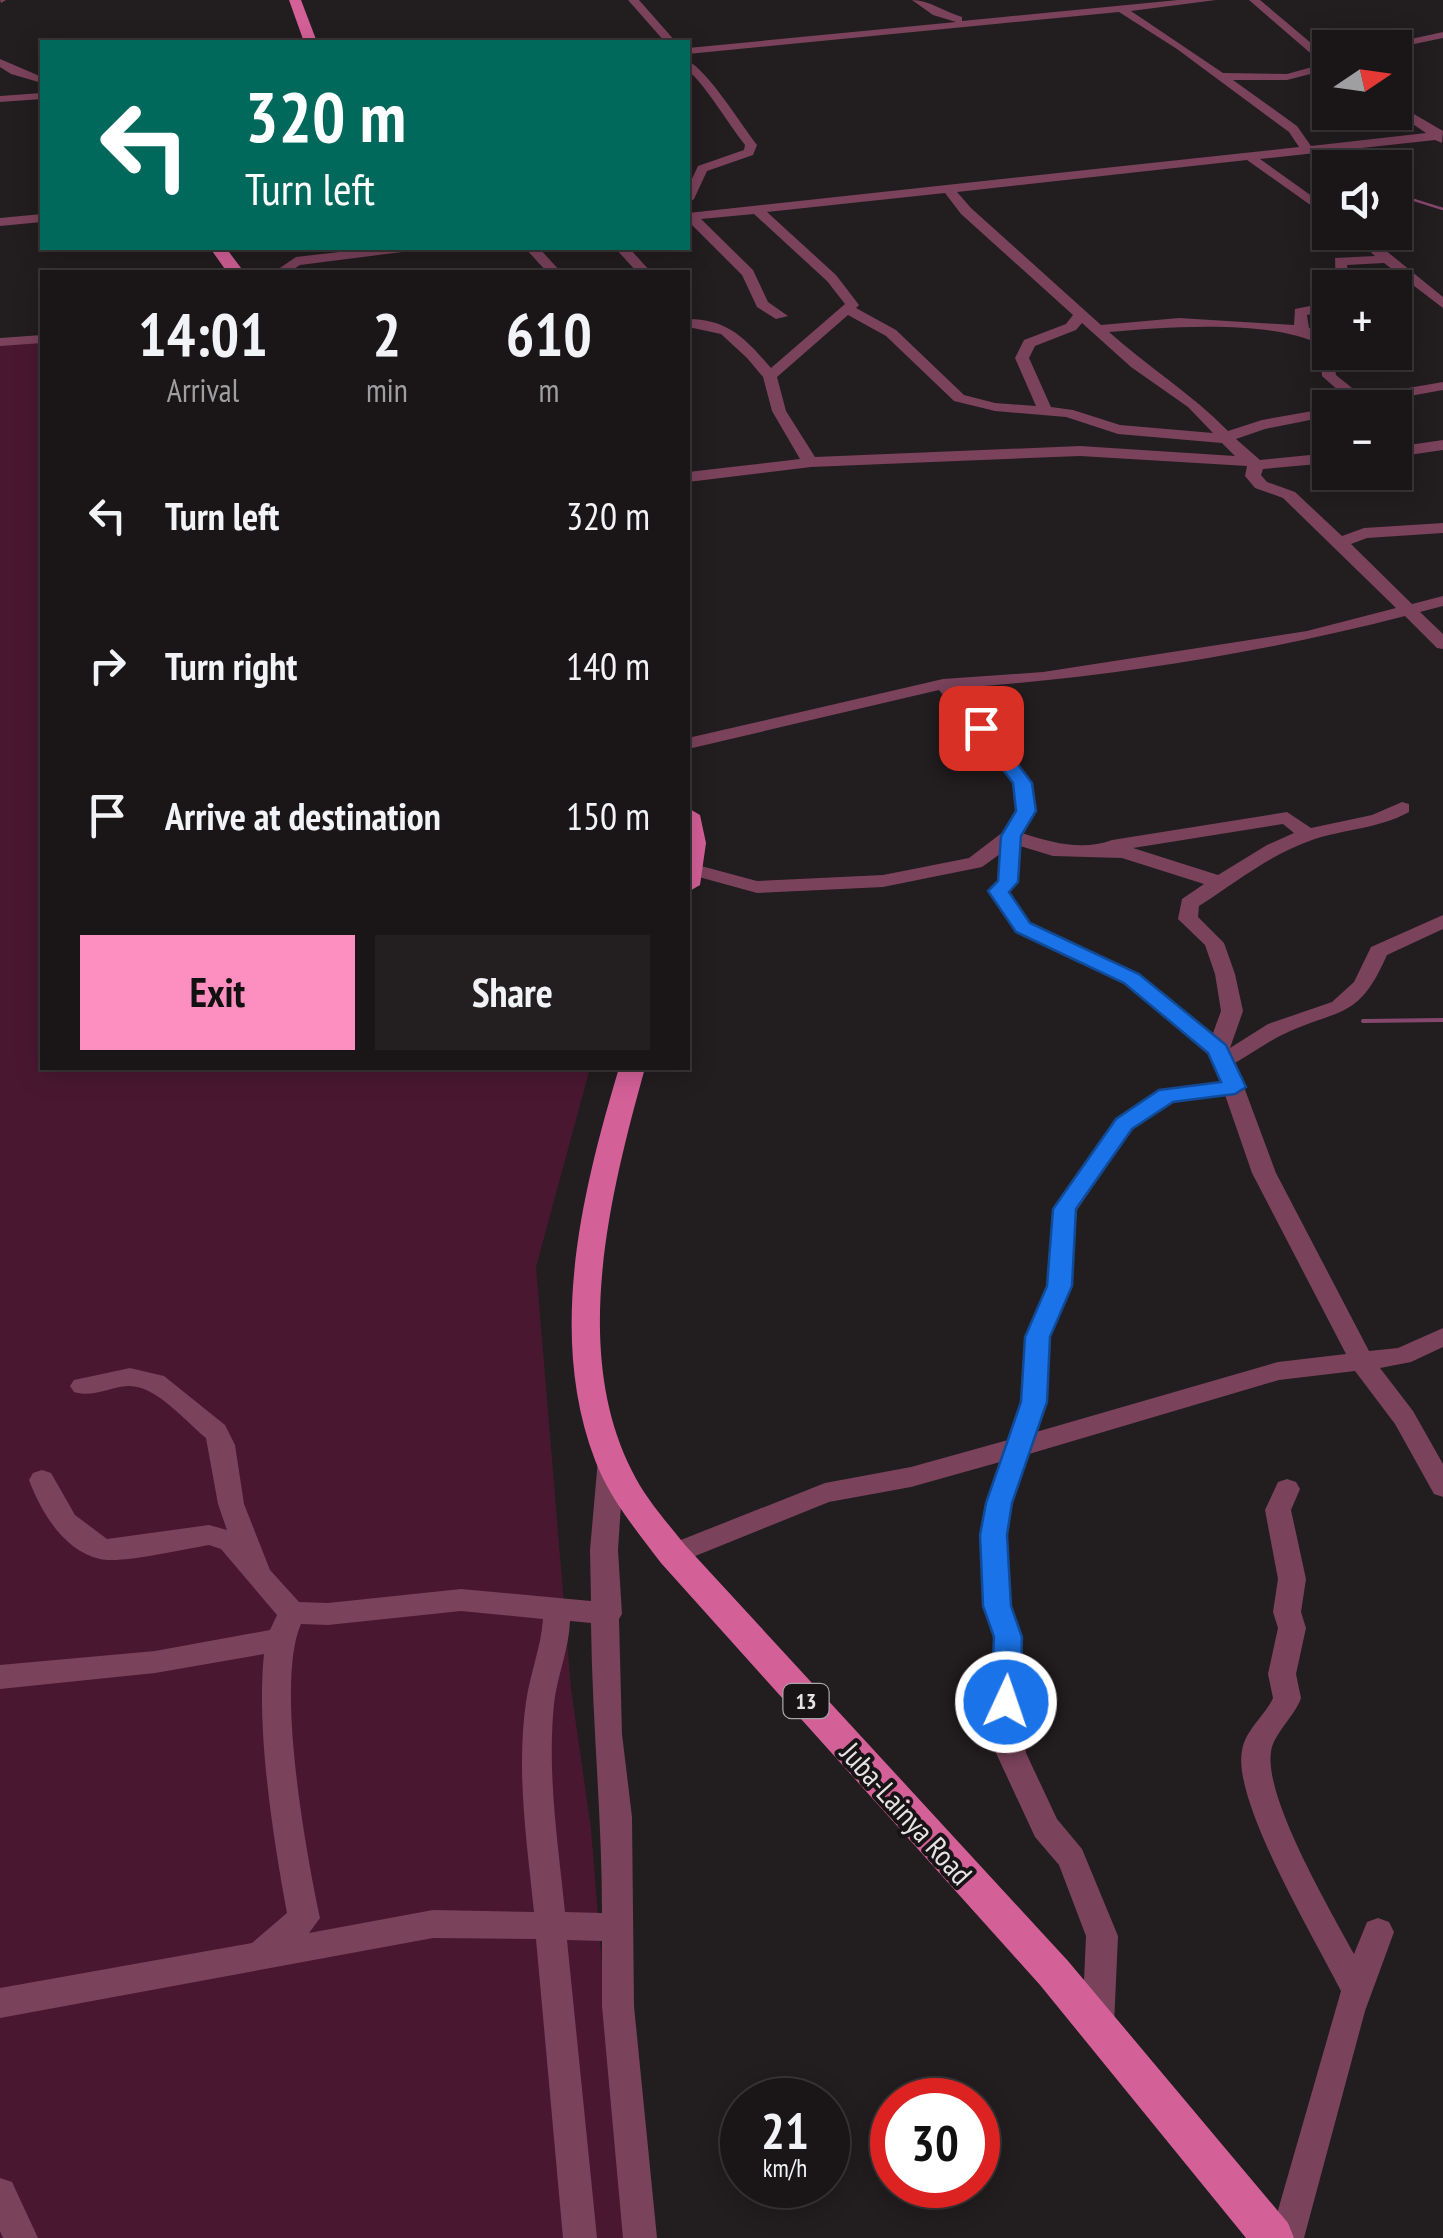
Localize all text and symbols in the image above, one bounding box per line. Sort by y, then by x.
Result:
north arrow [1312,30,1412,130]
map controls [1312,30,1412,490]
text: 320 m [245,71,406,161]
icon: left [80,80,210,210]
button: sound [1312,150,1412,250]
text: Turn left [245,159,375,217]
button: + [1312,270,1412,370]
text: 14:01 [138,295,268,373]
text: 2 [373,295,401,373]
text: 610 [506,295,592,373]
text: Arrival [167,369,239,411]
text: min [366,369,408,411]
text: m [538,369,559,411]
button: − [1312,390,1412,490]
icon: left [80,488,135,543]
text: Turn left [165,491,279,540]
text: 320 m [566,491,650,540]
icon: right [80,638,135,693]
text: Turn right [165,641,297,690]
text: 140 m [566,641,650,690]
pin [939,686,1024,771]
icon: arrive [954,701,1009,756]
icon: arrive [80,788,135,843]
text: Arrive at destination [165,791,441,840]
text: 150 m [566,791,650,840]
button: Exit [80,935,355,1050]
button: Share [375,935,650,1050]
position arrow [954,1650,1058,1754]
road number: 13 [784,1684,828,1718]
street label: Juba-Lainya Road [832,1733,981,1892]
speed limit sign: 30 [870,2078,1000,2208]
text: 21 [761,2098,809,2163]
text: km/h [763,2152,807,2184]

